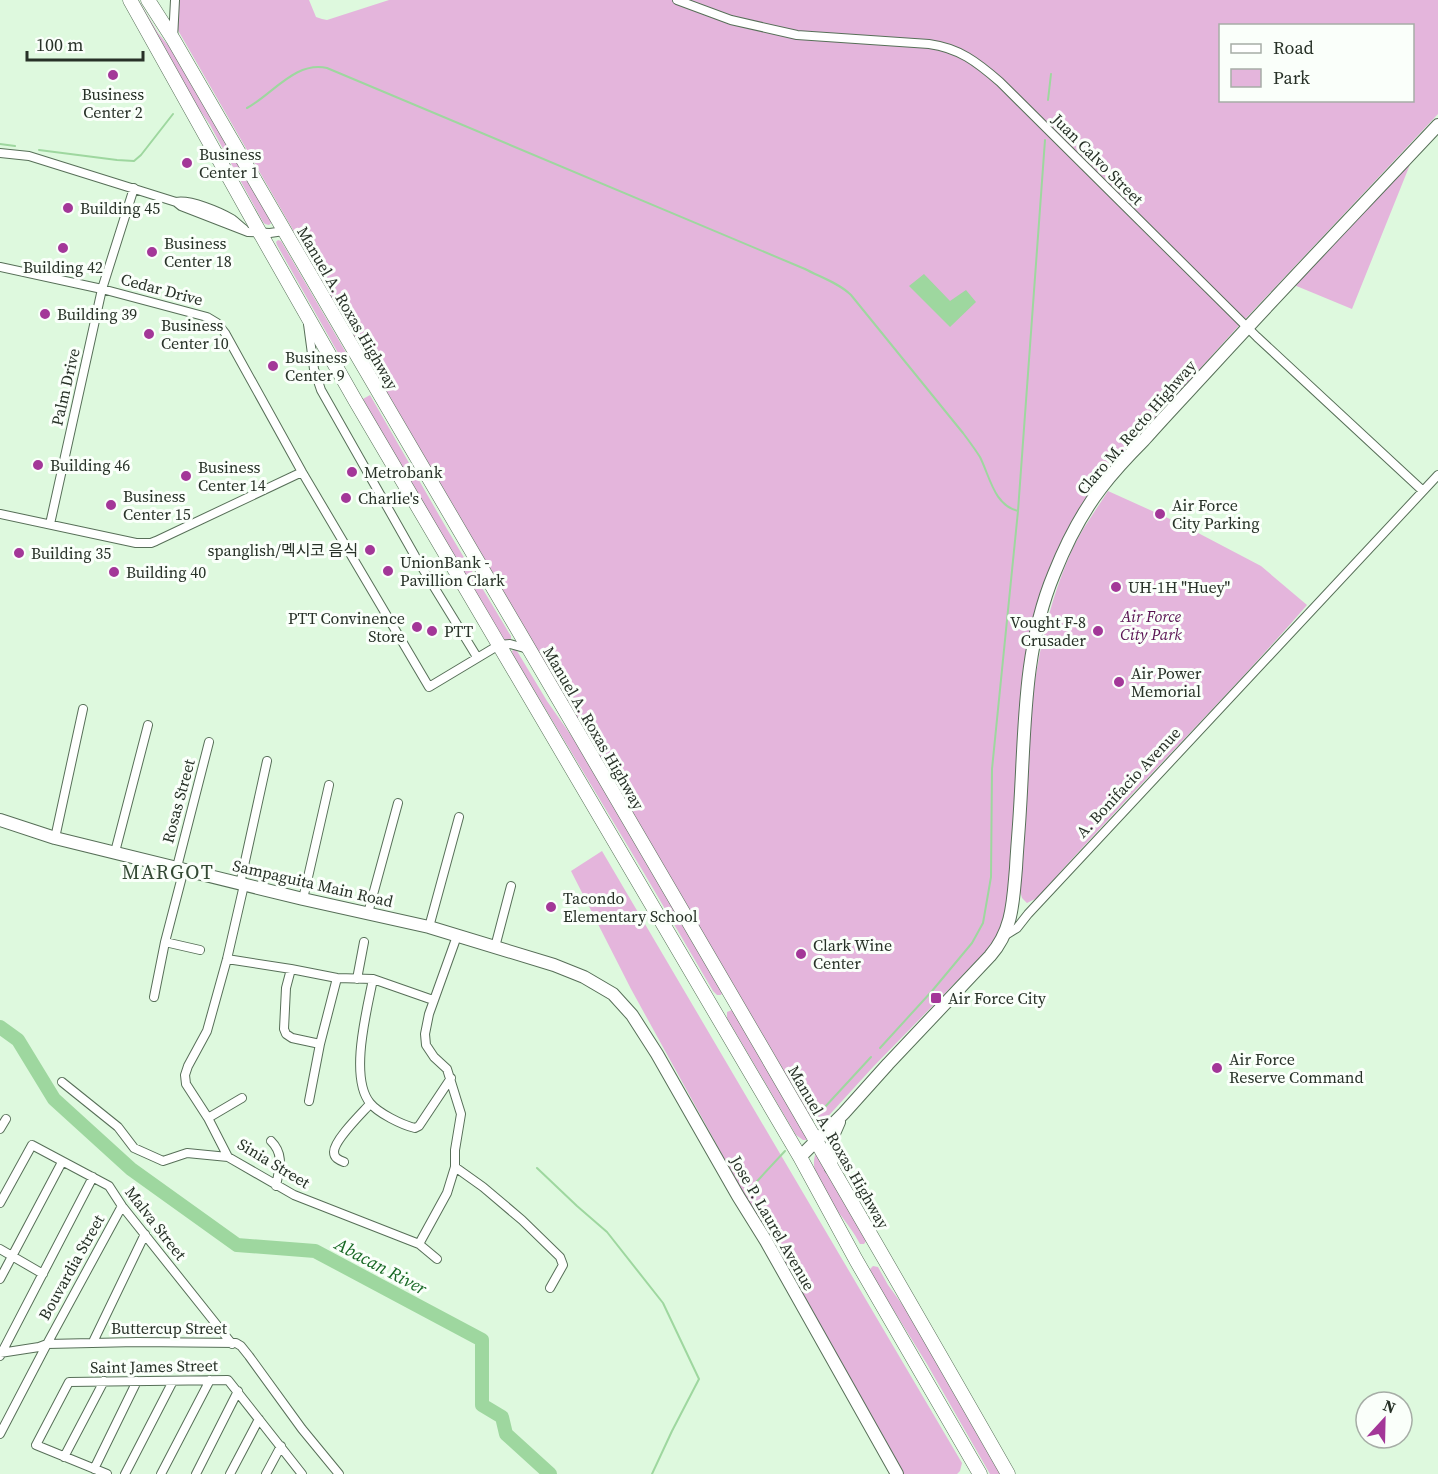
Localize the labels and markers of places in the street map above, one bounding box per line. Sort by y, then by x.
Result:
marker: Business Center 2 [106,68,120,82]
place label: Business Center 2 [82,83,144,123]
place label: Business Center 1 [199,143,262,183]
marker: Business Center 1 [180,156,194,170]
place label: Building 45 [80,197,160,219]
marker: Building 45 [61,201,75,215]
place label: Business Center 18 [164,232,232,272]
marker: Building 42 [56,241,70,255]
marker: Business Center 18 [145,245,159,259]
place label: Building 42 [23,256,103,278]
place label: Building 39 [57,303,137,325]
marker: Building 39 [38,307,52,321]
place label: Business Center 10 [161,314,229,354]
marker: Business Center 10 [142,327,156,341]
place label: Business Center 9 [285,346,348,386]
marker: Business Center 9 [266,359,280,373]
place label: Building 46 [50,454,130,476]
place label: Business Center 14 [198,456,266,496]
marker: Building 46 [31,458,45,472]
place label: Metrobank [364,461,443,483]
marker: Metrobank [345,465,359,479]
marker: Business Center 14 [179,469,193,483]
place label: Business Center 15 [123,485,191,525]
place label: Charlie's [358,487,419,509]
marker: Charlie's [339,491,353,505]
place label: Air Force City Parking [1172,494,1260,534]
marker: Business Center 15 [104,498,118,512]
marker: Air Force City Parking [1153,507,1167,521]
place label: spanglish/멕시코 음식 [207,539,358,561]
place label: Building 35 [31,542,111,564]
marker: spanglish/멕시코 음식 [363,543,377,557]
marker: Building 35 [12,546,26,560]
place label: UnionBank - Pavillion Clark [400,551,505,591]
place label: Building 40 [126,561,206,583]
marker: UnionBank - Pavillion Clark [381,564,395,578]
marker: Building 40 [107,565,121,579]
place label: UH-1H "Huey" [1128,576,1231,598]
marker: UH-1H "Huey" [1109,580,1123,594]
place label: PTT Convinence Store [288,607,405,647]
place label: Vought F-8 Crusader [1010,611,1086,651]
marker: PTT Convinence Store [410,620,424,634]
place label: PTT [444,620,473,642]
marker: PTT [425,624,439,638]
marker: Vought F-8 Crusader [1091,624,1105,638]
place label: Air Power Memorial [1131,662,1202,702]
marker: Air Power Memorial [1112,675,1126,689]
place label: Tacondo Elementary School [563,887,698,927]
marker: Tacondo Elementary School [544,900,558,914]
place label: Clark Wine Center [813,934,892,974]
marker: Clark Wine Center [794,947,808,961]
place label: Air Force City [948,987,1047,1009]
marker: Air Force City [929,991,943,1005]
place label: Air Force Reserve Command [1229,1048,1364,1088]
marker: Air Force Reserve Command [1210,1061,1224,1075]

